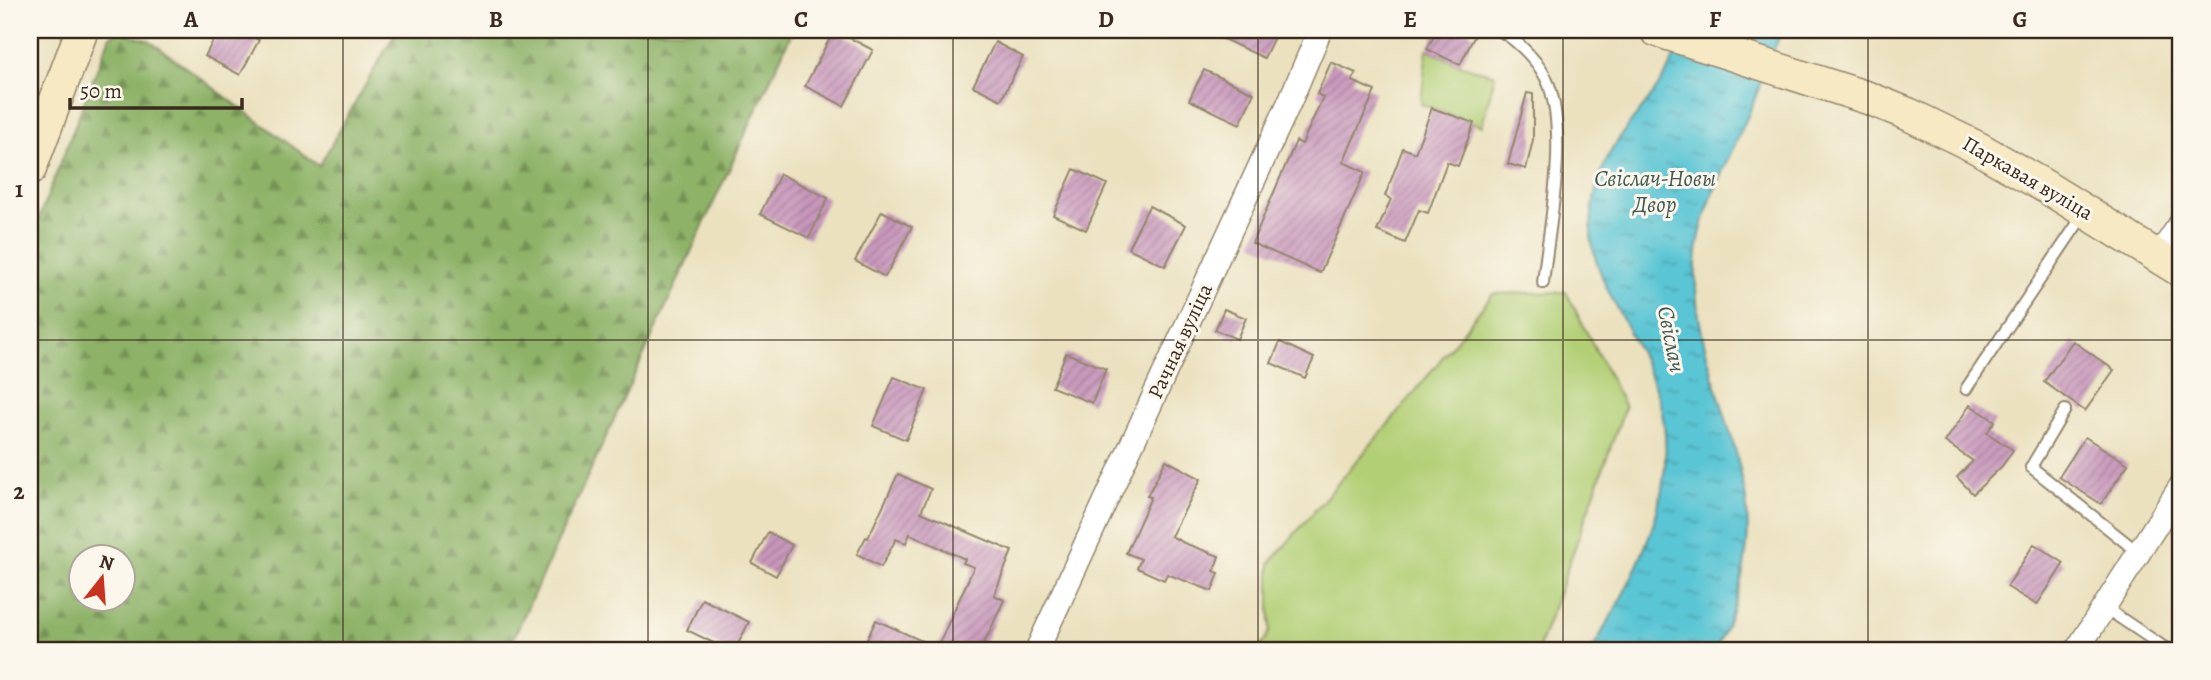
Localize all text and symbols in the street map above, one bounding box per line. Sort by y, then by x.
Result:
text: A [183,4,199,35]
text: B [489,4,503,35]
text: C [794,4,808,35]
text: D [1098,4,1114,35]
text: E [1403,4,1417,35]
text: F [1709,4,1722,35]
text: G [2012,4,2028,35]
scale bar [70,66,242,110]
text: 50 m [80,77,122,105]
street label: Паркавая вуліца [1958,129,2099,227]
water label: Свіслач-Новы Двор [1594,163,1716,220]
text: 1 [15,174,23,205]
street label: Рачная вуліца [1141,278,1219,403]
water label: Свіслач [1650,303,1693,375]
text: 2 [13,476,25,507]
north arrow [66,544,136,614]
text: N [96,548,117,577]

